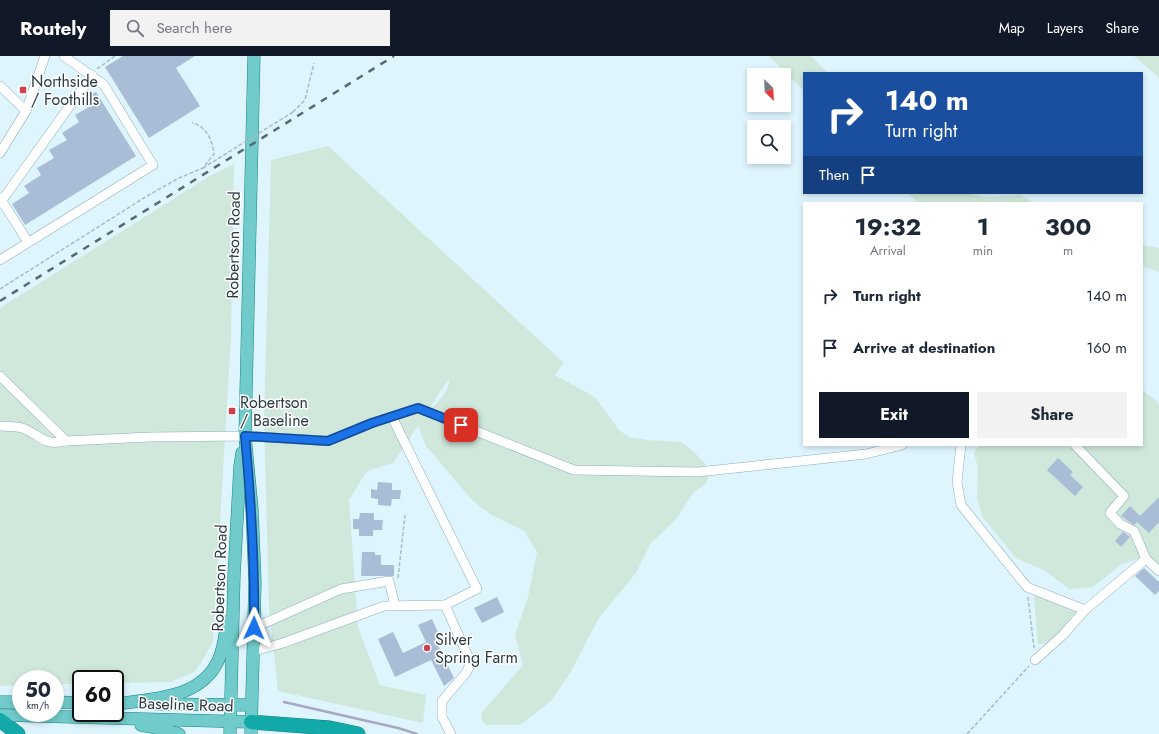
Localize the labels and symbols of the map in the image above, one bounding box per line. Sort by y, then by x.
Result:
north arrow [747,68,791,112]
place label: Northside / Foothills [31,70,99,111]
marker: Northside / Foothills [18,85,28,95]
street label: Robertson Road [221,191,246,299]
place label: Robertson / Baseline [240,391,309,432]
marker: Robertson / Baseline [227,406,237,416]
pin [444,408,478,442]
street label: Robertson Road [206,524,233,632]
position arrow [233,607,275,649]
place label: Silver Spring Farm [435,628,518,669]
marker: Silver Spring Farm [422,643,432,653]
speed limit sign: 60 [72,670,124,722]
street label: Baseline Road [138,691,234,718]

